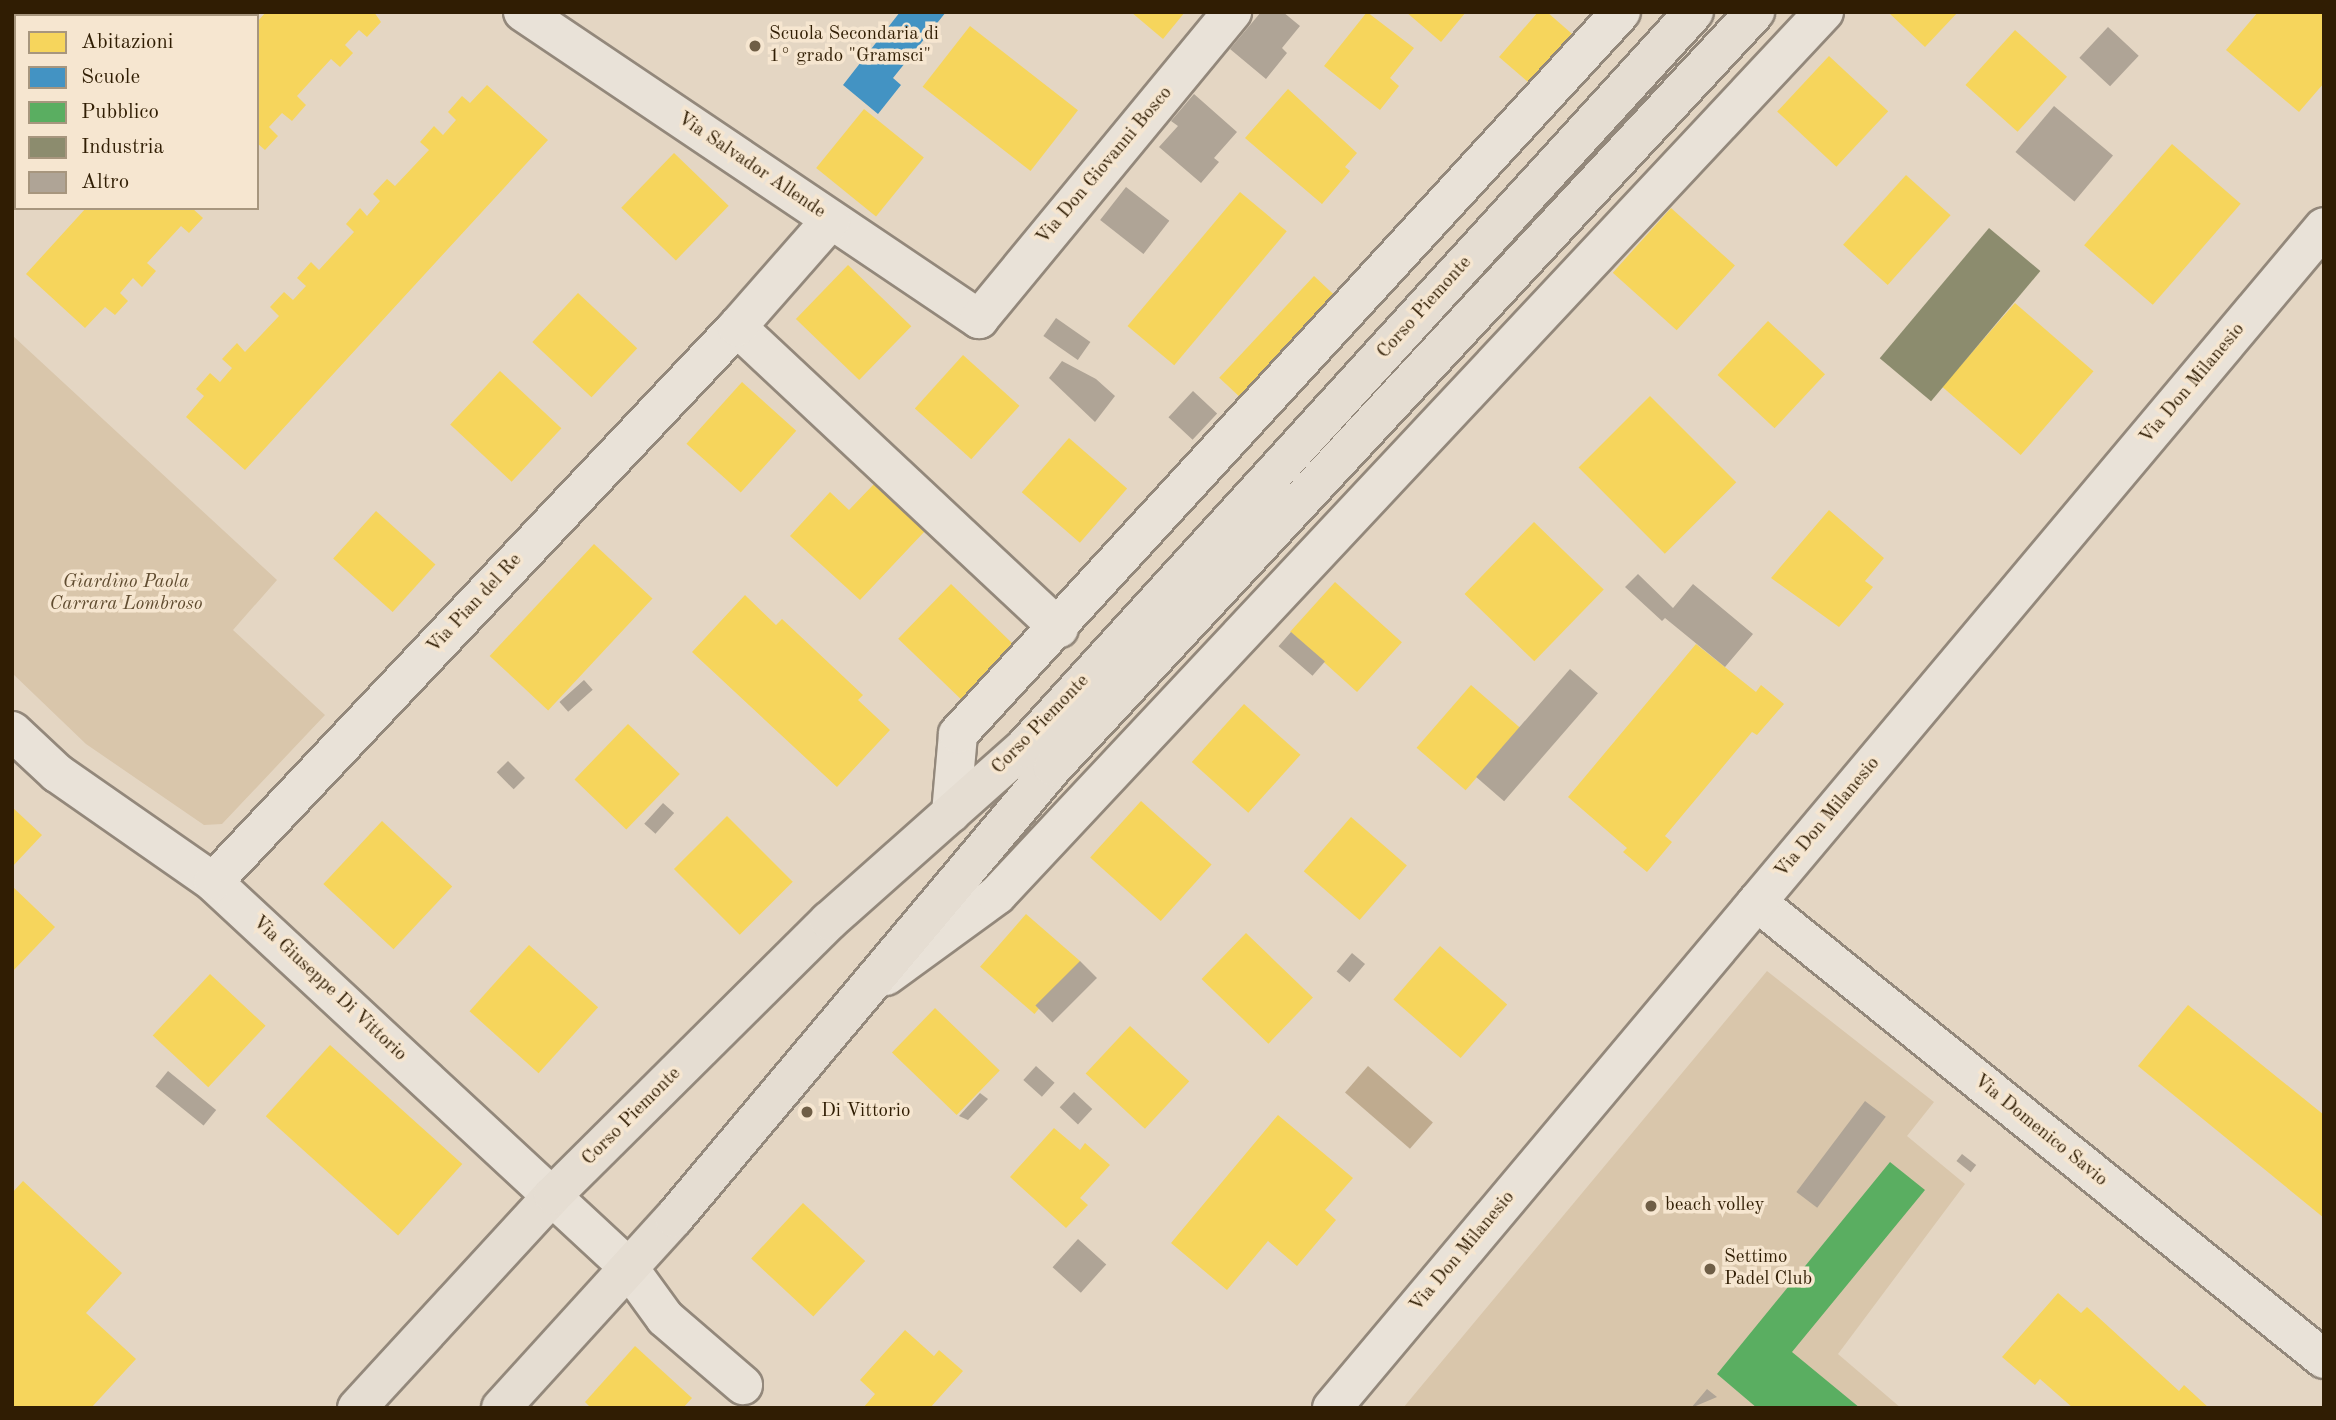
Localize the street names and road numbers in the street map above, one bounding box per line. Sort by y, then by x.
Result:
street label: Via Don Giovanni Bosco [1032,82,1178,250]
street label: Via Salvador Allende [673,108,829,224]
street label: Corso Piemonte [1373,252,1477,364]
street label: Via Don Milanesio [2136,319,2250,449]
street label: Via Pian del Re [423,549,527,659]
street label: Corso Piemonte [988,670,1094,780]
street label: Via Don Milanesio [1771,753,1885,883]
street label: Via Giuseppe Di Vittorio [247,912,411,1066]
street label: Corso Piemonte [578,1063,686,1171]
street label: Via Domenico Savio [1969,1070,2111,1192]
street label: Via Don Milanesio [1406,1187,1520,1317]

